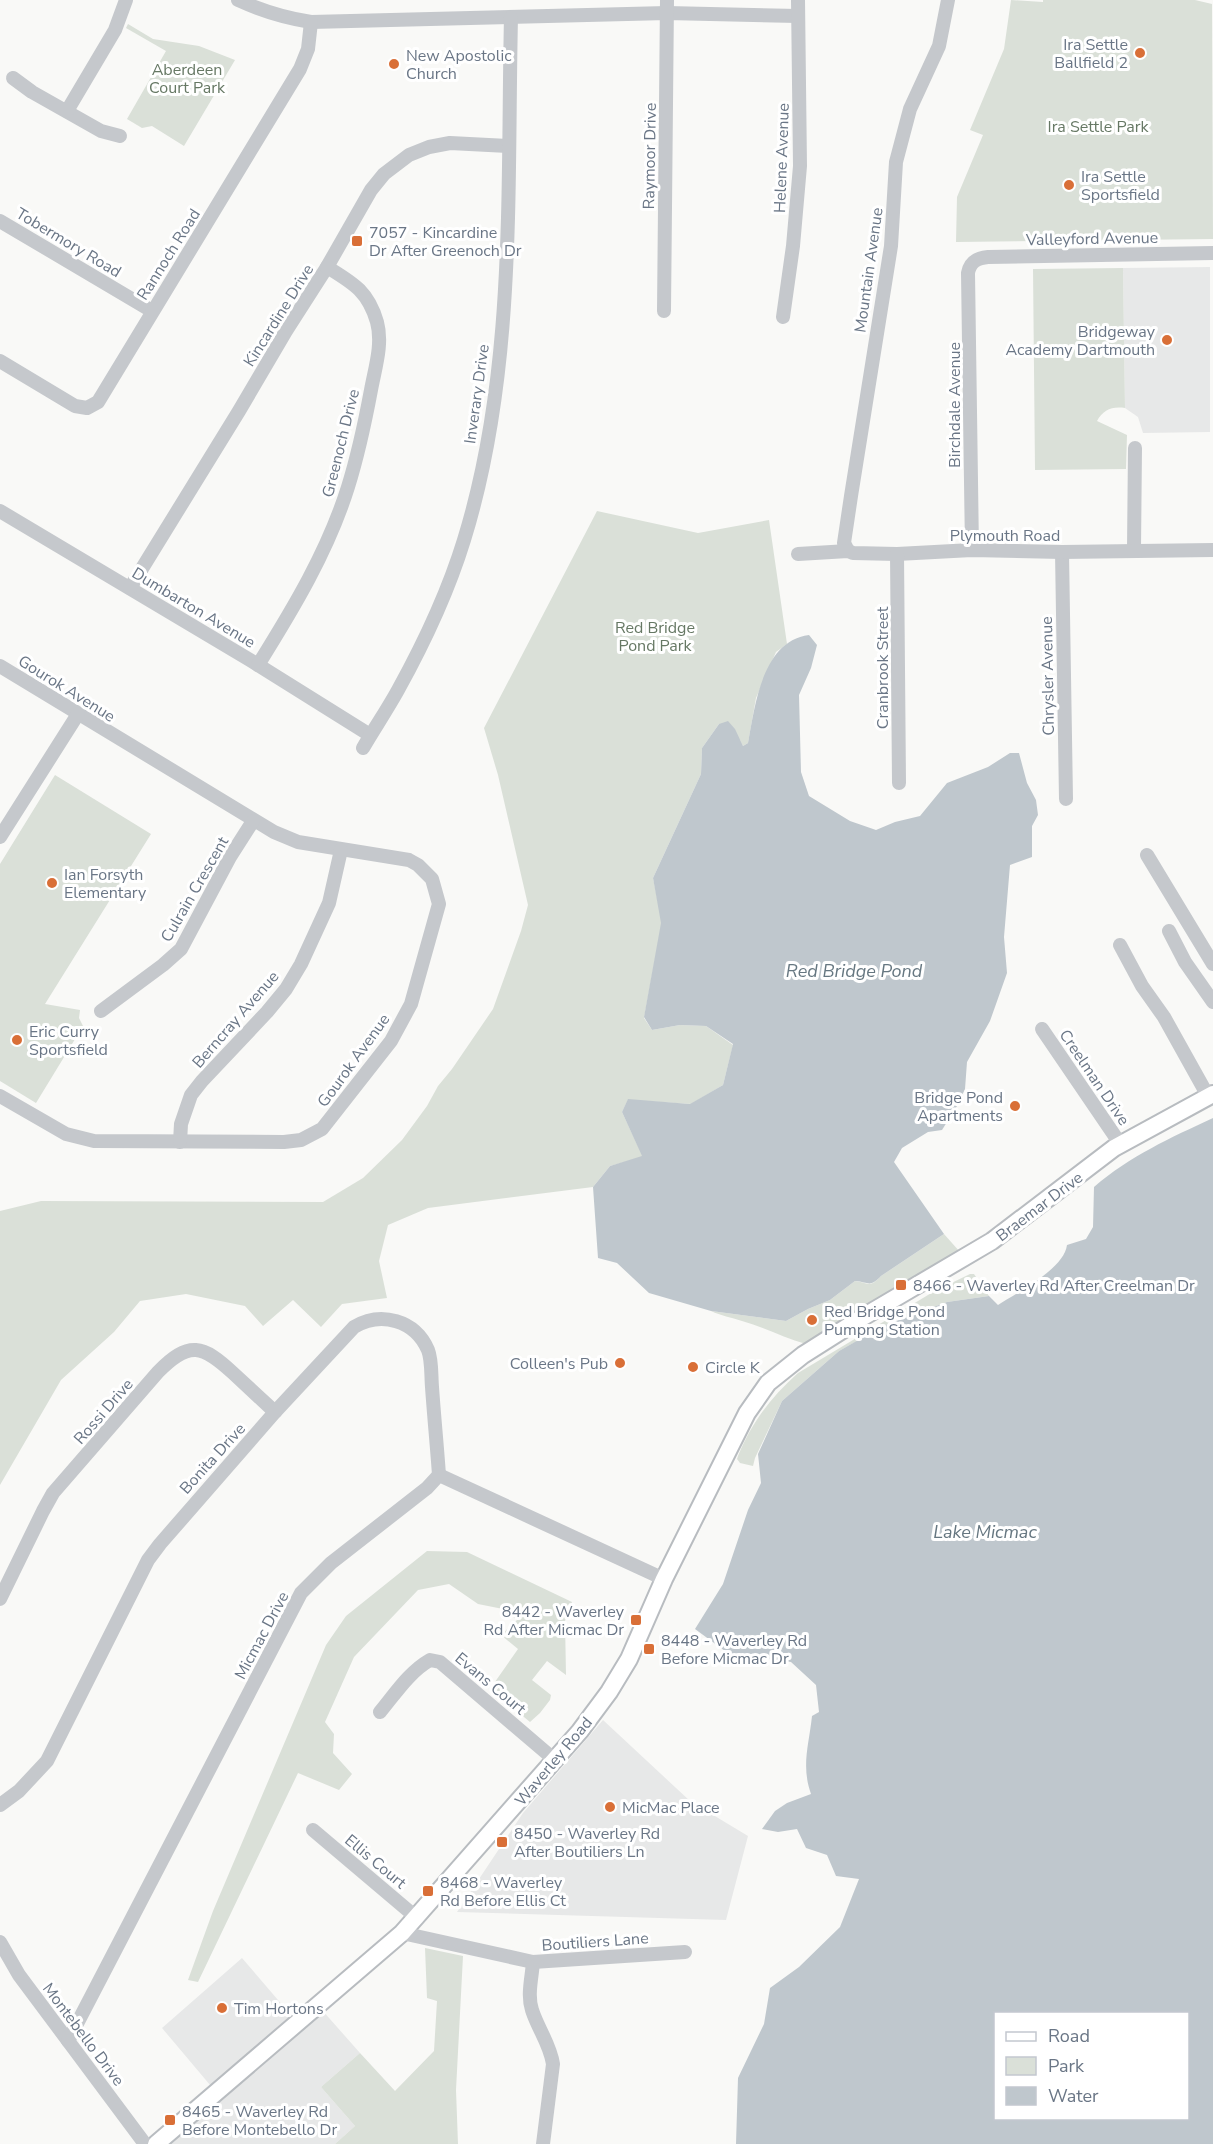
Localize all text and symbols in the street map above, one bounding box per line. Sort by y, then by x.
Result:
place label: Ira Settle Ballfield 2 [1054,34,1128,74]
place label: New Apostolic Church [406,45,512,85]
marker: Ira Settle Ballfield 2 [1133,46,1147,60]
marker: New Apostolic Church [387,57,401,71]
park label: Aberdeen Court Park [149,59,226,99]
street label: Raymoor Drive [638,103,662,209]
street label: Helene Avenue [769,103,795,213]
park label: Ira Settle Park [1048,116,1149,138]
place label: Ira Settle Sportsfield [1081,166,1160,206]
marker: Ira Settle Sportsfield [1062,178,1076,192]
street label: Tobermory Road [12,203,125,283]
street label: Rannoch Road [132,205,206,304]
street label: Mountain Avenue [849,206,889,334]
place label: 7057 - Kincardine Dr After Greenoch Dr [369,222,522,262]
street label: Valleyford Avenue [1025,227,1158,251]
marker: 7057 - Kincardine Dr After Greenoch Dr [350,234,364,248]
street label: Kincardine Drive [239,260,319,371]
place label: Bridgeway Academy Dartmouth [1005,321,1156,361]
marker: Bridgeway Academy Dartmouth [1160,333,1174,347]
street label: Birchdale Avenue [944,342,966,468]
street label: Inverary Drive [459,343,495,445]
street label: Greenoch Drive [317,387,365,500]
street label: Plymouth Road [950,525,1060,547]
street label: Dumbarton Avenue [128,562,259,653]
street label: Cranbrook Street [872,606,894,729]
street label: Chrysler Avenue [1036,616,1060,736]
park label: Red Bridge Pond Park [615,617,695,657]
street label: Gourok Avenue [14,650,119,727]
street label: Culrain Crescent [156,832,234,946]
place label: Ian Forsyth Elementary [64,864,147,904]
marker: Ian Forsyth Elementary [45,876,59,890]
water label: Red Bridge Pond [786,959,923,983]
street label: Berncray Avenue [187,966,284,1073]
street label: Gourok Avenue [312,1009,395,1112]
place label: Eric Curry Sportsfield [29,1021,108,1061]
street label: Creelman Drive [1054,1025,1134,1130]
marker: Eric Curry Sportsfield [10,1033,24,1047]
place label: Bridge Pond Apartments [914,1087,1003,1127]
marker: Bridge Pond Apartments [1008,1099,1022,1113]
street label: Braemar Drive [992,1167,1088,1247]
place label: 8466 - Waverley Rd After Creelman Dr [913,1275,1195,1297]
marker: 8466 - Waverley Rd After Creelman Dr [894,1278,908,1292]
place label: Red Bridge Pond Pumpng Station [824,1301,945,1341]
marker: Red Bridge Pond Pumpng Station [805,1313,819,1327]
place label: Colleen's Pub [510,1353,608,1375]
marker: Colleen's Pub [613,1356,627,1370]
place label: Circle K [705,1357,761,1379]
marker: Circle K [686,1360,700,1374]
street label: Rossi Drive [69,1374,138,1449]
street label: Bonita Drive [175,1418,251,1499]
water label: Lake Micmac [933,1520,1037,1544]
street label: Micmac Drive [230,1588,294,1683]
place label: 8442 - Waverley Rd After Micmac Dr [484,1601,625,1641]
marker: 8442 - Waverley Rd After Micmac Dr [629,1613,643,1627]
place label: 8448 - Waverley Rd Before Micmac Dr [661,1630,807,1670]
marker: 8448 - Waverley Rd Before Micmac Dr [642,1642,656,1656]
street label: Evans Court [450,1648,531,1720]
street label: Waverley Road [510,1712,598,1811]
place label: MicMac Place [622,1797,720,1819]
marker: MicMac Place [603,1800,617,1814]
place label: 8450 - Waverley Rd After Boutiliers Ln [514,1823,660,1863]
street label: Ellis Court [340,1830,411,1894]
marker: 8450 - Waverley Rd After Boutiliers Ln [495,1835,509,1849]
place label: 8468 - Waverley Rd Before Ellis Ct [440,1872,566,1912]
marker: 8468 - Waverley Rd Before Ellis Ct [421,1884,435,1898]
street label: Boutiliers Lane [541,1927,649,1957]
street label: Montebello Drive [37,1979,129,2091]
place label: Tim Hortons [234,1998,324,2020]
marker: Tim Hortons [215,2001,229,2015]
legend [994,2012,1189,2120]
text: Road [1048,2024,1090,2048]
text: Park [1048,2054,1085,2078]
text: Water [1048,2084,1099,2108]
place label: 8465 - Waverley Rd Before Montebello Dr [182,2101,337,2141]
marker: 8465 - Waverley Rd Before Montebello Dr [163,2113,177,2127]

